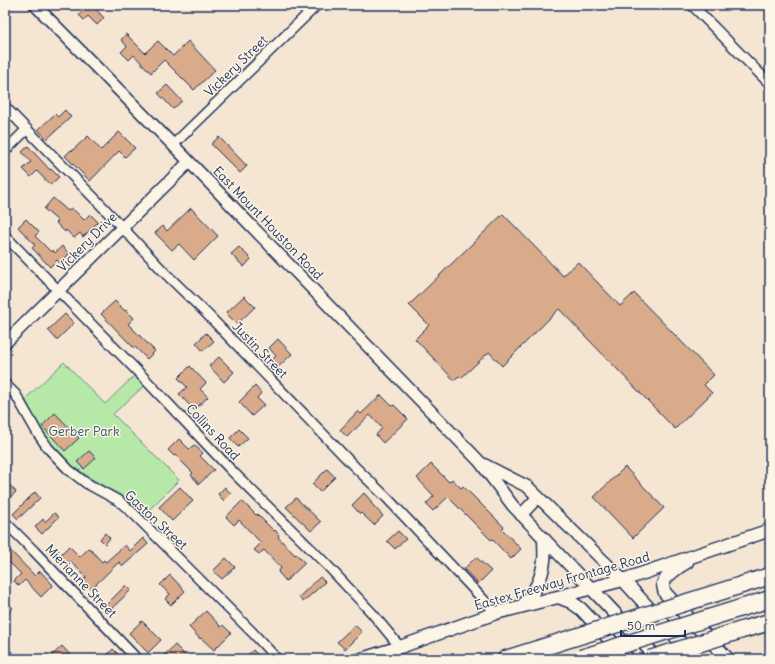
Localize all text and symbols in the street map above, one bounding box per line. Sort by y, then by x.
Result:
street label: Vickery Street [201,31,272,100]
street label: East Mount Houston Road [209,163,327,284]
street label: Vickery Drive [54,209,120,275]
street label: Justin Street [229,318,292,382]
street label: Collins Road [182,400,244,464]
park label: Gerber Park [48,423,120,440]
street label: Gaston Street [121,487,191,554]
street label: Mierianne Street [42,541,121,622]
street label: Eastex Freeway Frontage Road [472,548,652,614]
scale bar [621,612,685,638]
text: 50 m [627,618,656,633]

